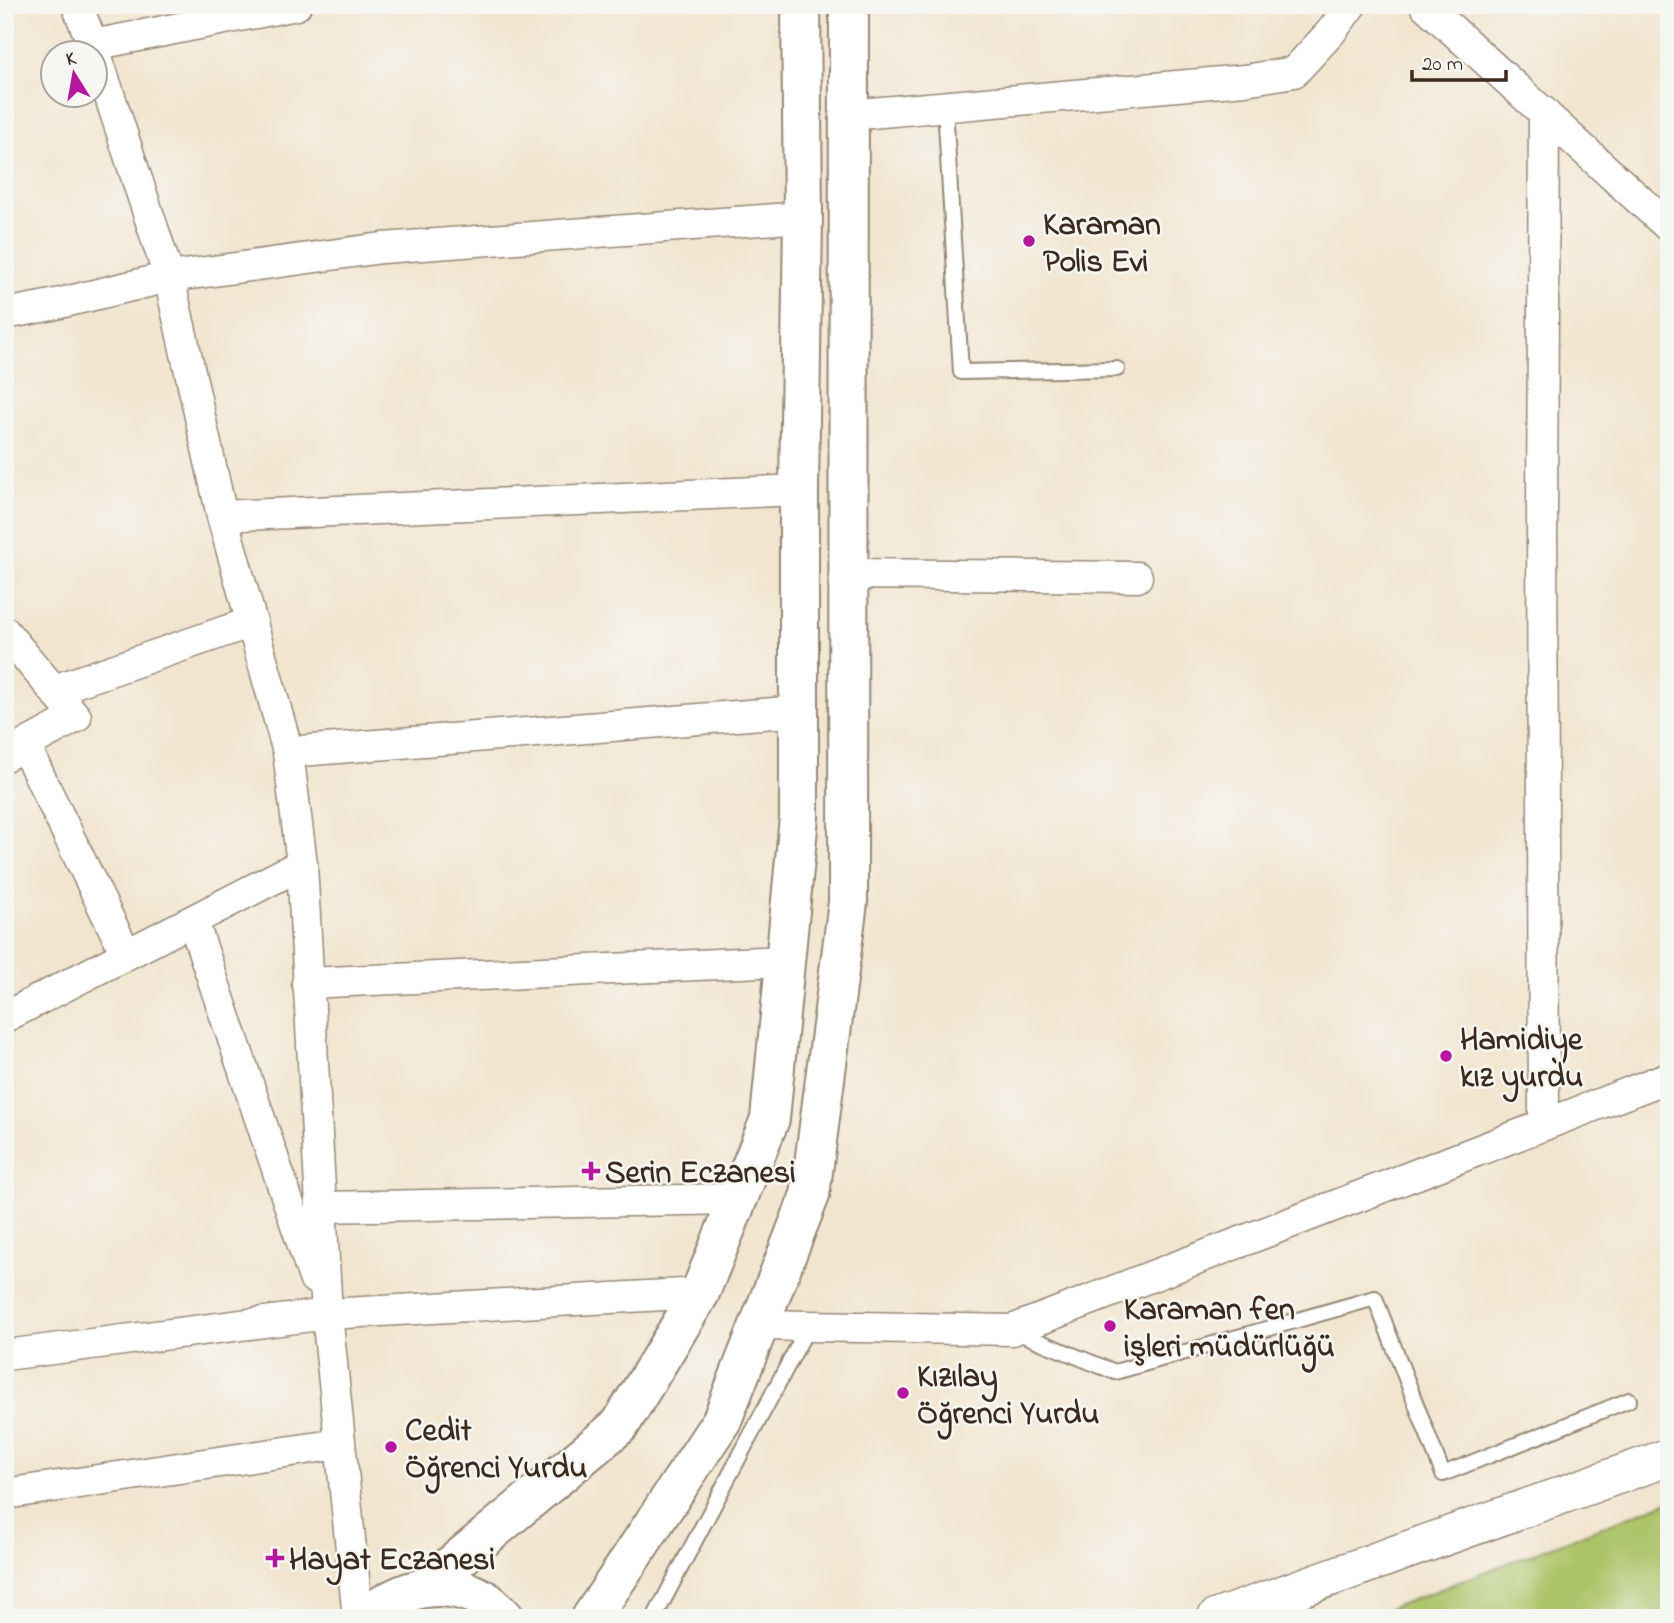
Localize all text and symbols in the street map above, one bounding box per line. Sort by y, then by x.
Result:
north arrow [38,38,108,108]
scale bar [1412,38,1506,82]
text: K [64,45,79,74]
text: 20 m [1422,50,1463,80]
place label: Karaman Polis Evi [1043,203,1161,287]
marker: Karaman Polis Evi [1021,233,1037,249]
place label: Hamidiye kız yurdu [1460,1018,1584,1103]
marker: Hamidiye kız yurdu [1438,1048,1454,1064]
place label: Serin Eczanesi [605,1151,796,1198]
marker: Serin Eczanesi [583,1163,599,1179]
place label: Karaman fen işleri müdürlüğü [1124,1288,1335,1373]
marker: Karaman fen işleri müdürlüğü [1102,1318,1118,1334]
place label: Kızılay Öğrenci Yurdu [917,1355,1099,1440]
marker: Kızılay Öğrenci Yurdu [895,1385,911,1401]
place label: Cedit Öğrenci Yurdu [405,1409,587,1494]
marker: Cedit Öğrenci Yurdu [383,1439,399,1455]
place label: Hayat Eczanesi [289,1538,495,1586]
marker: Hayat Eczanesi [267,1550,283,1566]

